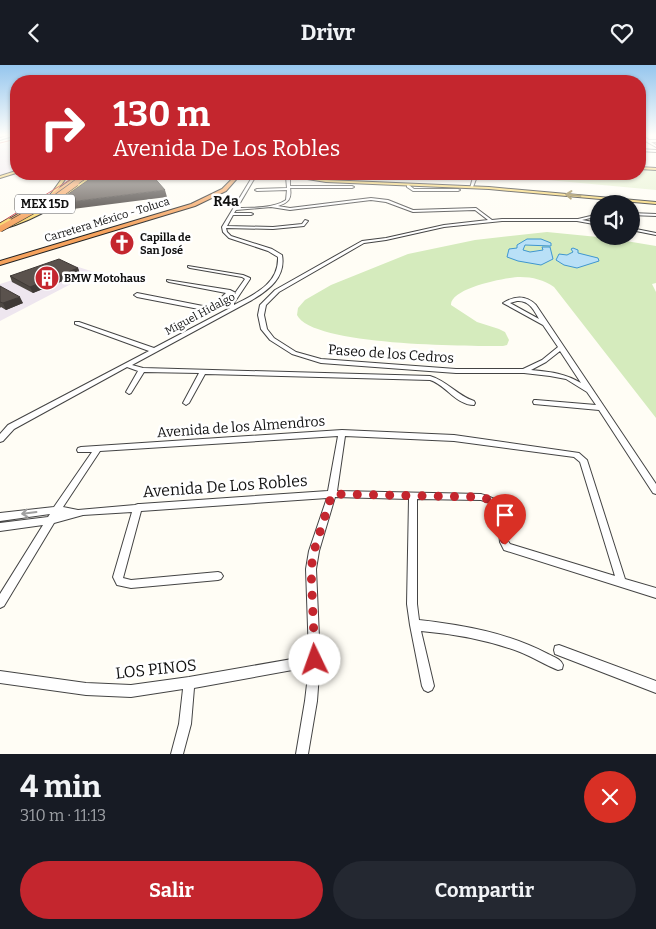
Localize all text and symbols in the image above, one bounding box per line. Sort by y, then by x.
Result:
icon: back [20,19,48,47]
text: Drivr [301,19,355,46]
icon: heart [608,19,636,47]
text: 130 m [113,93,210,135]
icon: right [30,95,95,160]
text: Avenida De Los Robles [113,135,340,162]
one-way arrow [565,190,581,199]
district label: R4a [213,193,239,210]
road number: MEX 15D [15,195,75,213]
street label: Carretera México - Toluca [43,195,171,245]
map controls [590,195,640,245]
button: sound [590,195,640,245]
church icon: Capilla de San José [109,230,135,256]
place label: Capilla de San José [140,231,191,257]
building icon: BMW Motohaus [34,265,60,291]
place label: BMW Motohaus [64,272,146,285]
street label: Miguel Hidalgo [163,290,237,338]
street label: Paseo de los Cedros [327,341,455,367]
street label: Avenida de los Almendros [156,413,326,441]
street label: Avenida De Los Robles [142,471,308,501]
pin [484,494,526,545]
icon: arrive [491,501,519,529]
one-way arrow [21,508,37,518]
position arrow [288,633,340,685]
street label: LOS PINOS [114,655,198,683]
text: 4 min [20,769,101,805]
button: close [584,771,636,823]
text: 310 m · 11:13 [20,806,106,825]
button: Salir [20,861,323,919]
button: Compartir [333,861,636,919]

